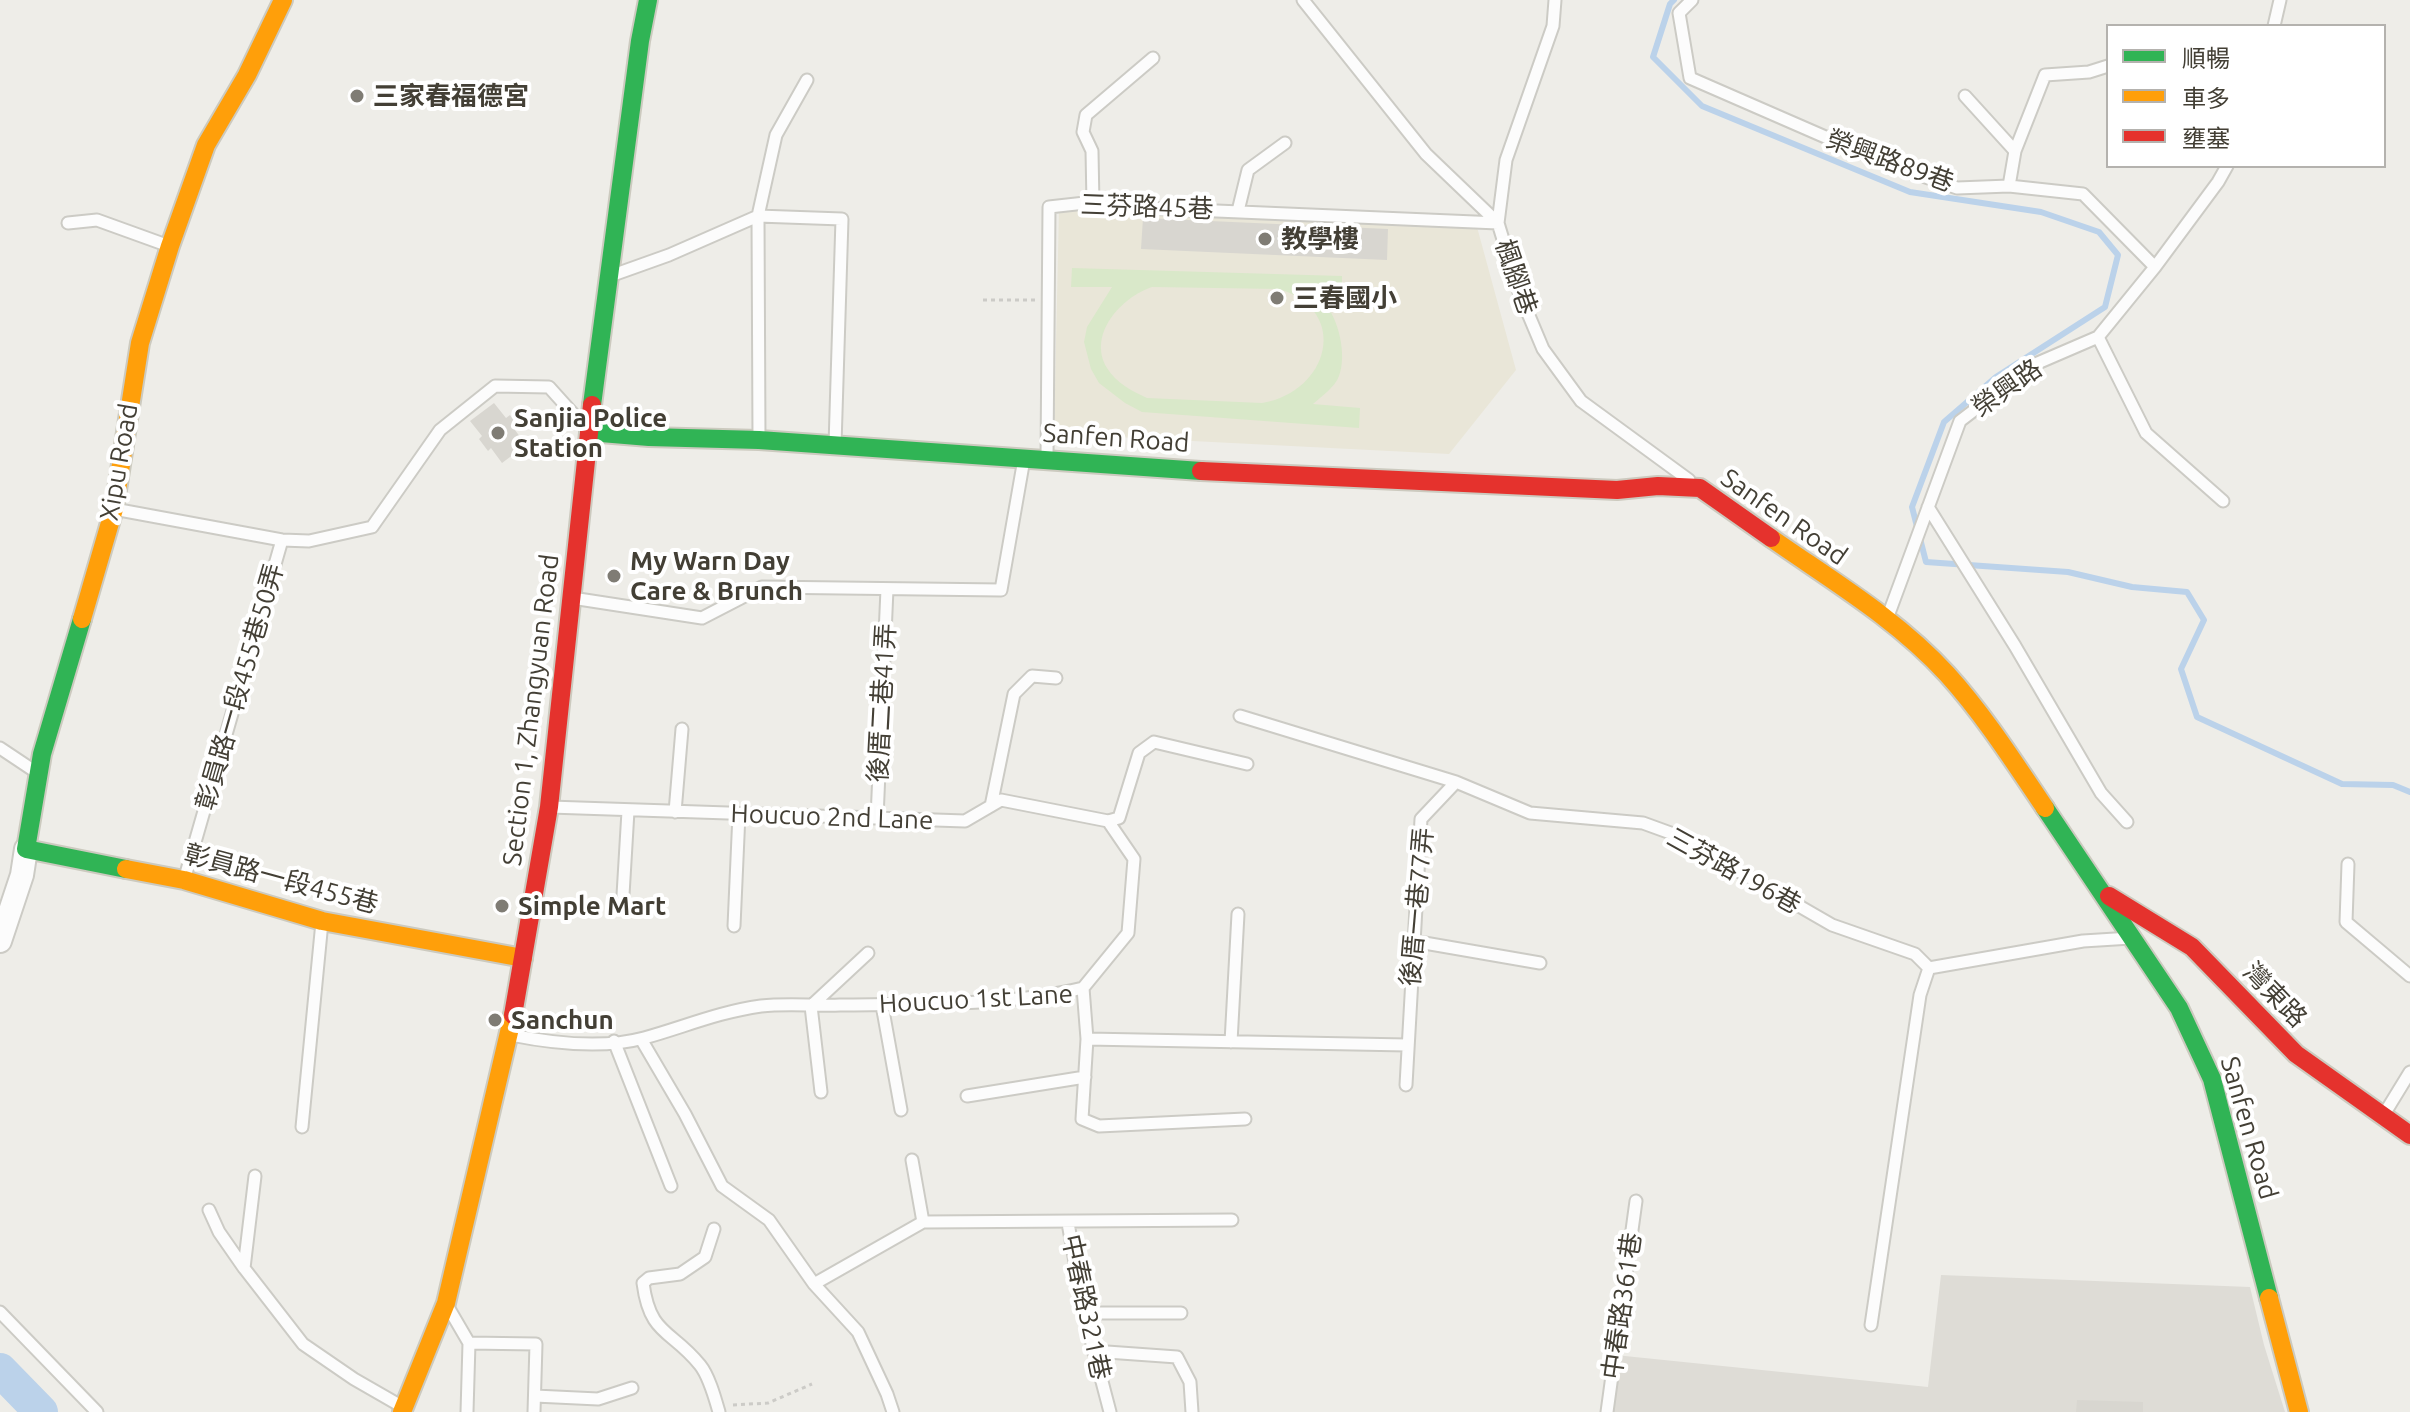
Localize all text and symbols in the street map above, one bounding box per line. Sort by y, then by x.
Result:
legend [2106,24,2386,168]
text: 順暢 [2182,45,2230,72]
place label: 三家春福德宮 [373,80,529,112]
text: 車多 [2182,85,2230,112]
marker: 三家春福德宮 [348,87,366,105]
street label: 榮興路89巷 [1822,124,1958,198]
text: 壅塞 [2182,125,2230,152]
street label: 三芬路45巷 [1080,189,1214,225]
place label: 教學樓 [1281,223,1359,255]
marker: 教學樓 [1256,230,1274,248]
street label: 楓腳巷 [1489,235,1543,319]
place label: 三春國小 [1293,282,1397,314]
marker: 三春國小 [1268,289,1286,307]
street label: 榮興路 [1966,353,2048,423]
street label: Xipu Road [93,401,145,523]
place label: Sanjia Police Station [514,402,667,464]
street label: Sanfen Road [1042,417,1190,459]
marker: Sanjia Police Station [489,424,507,442]
street label: Sanfen Road [1715,462,1853,572]
place label: My Warn Day Care & Brunch [630,545,803,606]
street label: Section 1, Zhangyuan Road [496,552,566,868]
street label: 彰員路一段455巷50弄 [190,560,290,814]
marker: My Warn Day Care & Brunch [605,567,623,585]
street label: 後厝二巷41弄 [862,623,902,783]
street label: Houcuo 2nd Lane [730,798,934,836]
street label: 三芬路196巷 [1662,821,1806,921]
street label: 後厝一巷77弄 [1395,826,1439,988]
street label: 彰員路一段455巷 [180,838,382,920]
place label: Simple Mart [518,890,666,922]
marker: Simple Mart [493,897,511,915]
street label: 灣東路 [2237,956,2313,1034]
street label: Houcuo 1st Lane [878,978,1074,1020]
place label: Sanchun [511,1004,614,1036]
marker: Sanchun [486,1011,504,1029]
street label: Sanfen Road [2214,1053,2284,1203]
street label: 中春路321巷 [1055,1231,1117,1383]
street label: 中春路361巷 [1596,1231,1648,1381]

